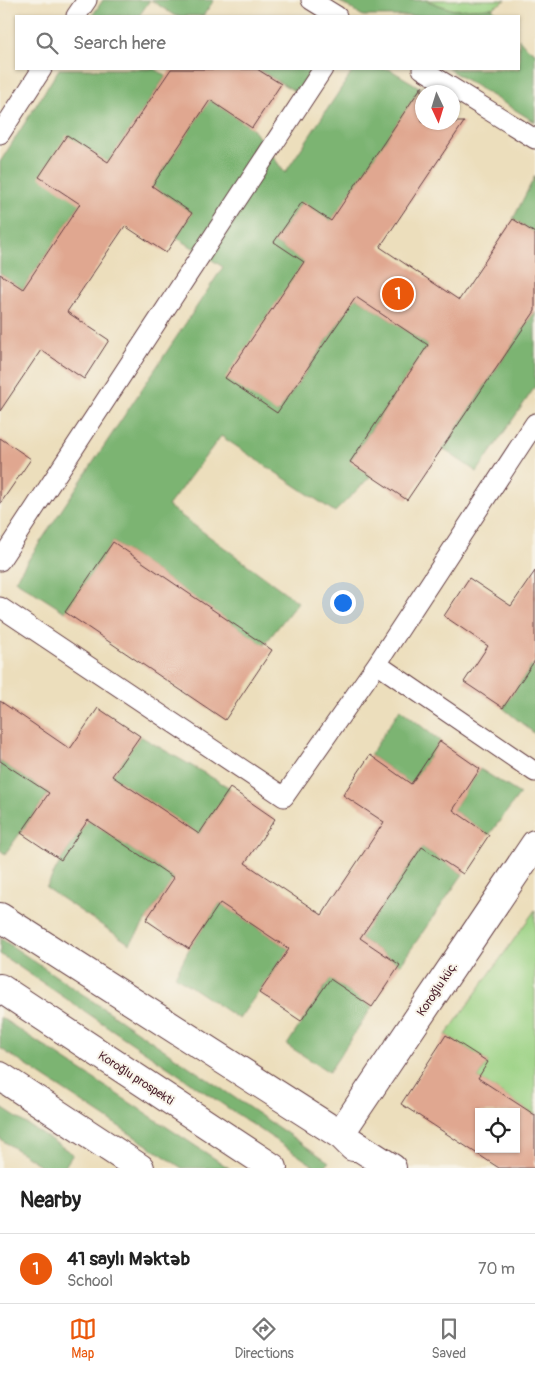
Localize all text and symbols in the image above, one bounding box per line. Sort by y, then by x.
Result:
search box [15,15,520,70]
icon: search [33,29,61,57]
text: Search here [73,31,166,55]
north arrow [415,85,460,130]
pin: 1 [382,275,414,313]
your location [330,590,356,616]
street label: Koroğlu küç. [414,959,461,1019]
street label: Koroğlu prospekti [95,1048,176,1108]
map controls [475,1108,520,1153]
button: locate [475,1108,520,1153]
text: Nearby [20,1187,81,1214]
text: 41 saylı Məktəb [67,1247,190,1271]
text: 1 [33,1259,39,1279]
text: 70 m [478,1259,515,1279]
text: School [67,1271,113,1291]
tab: Map [69,1315,97,1362]
tab: Directions [234,1315,294,1362]
tab: Saved [431,1315,466,1362]

